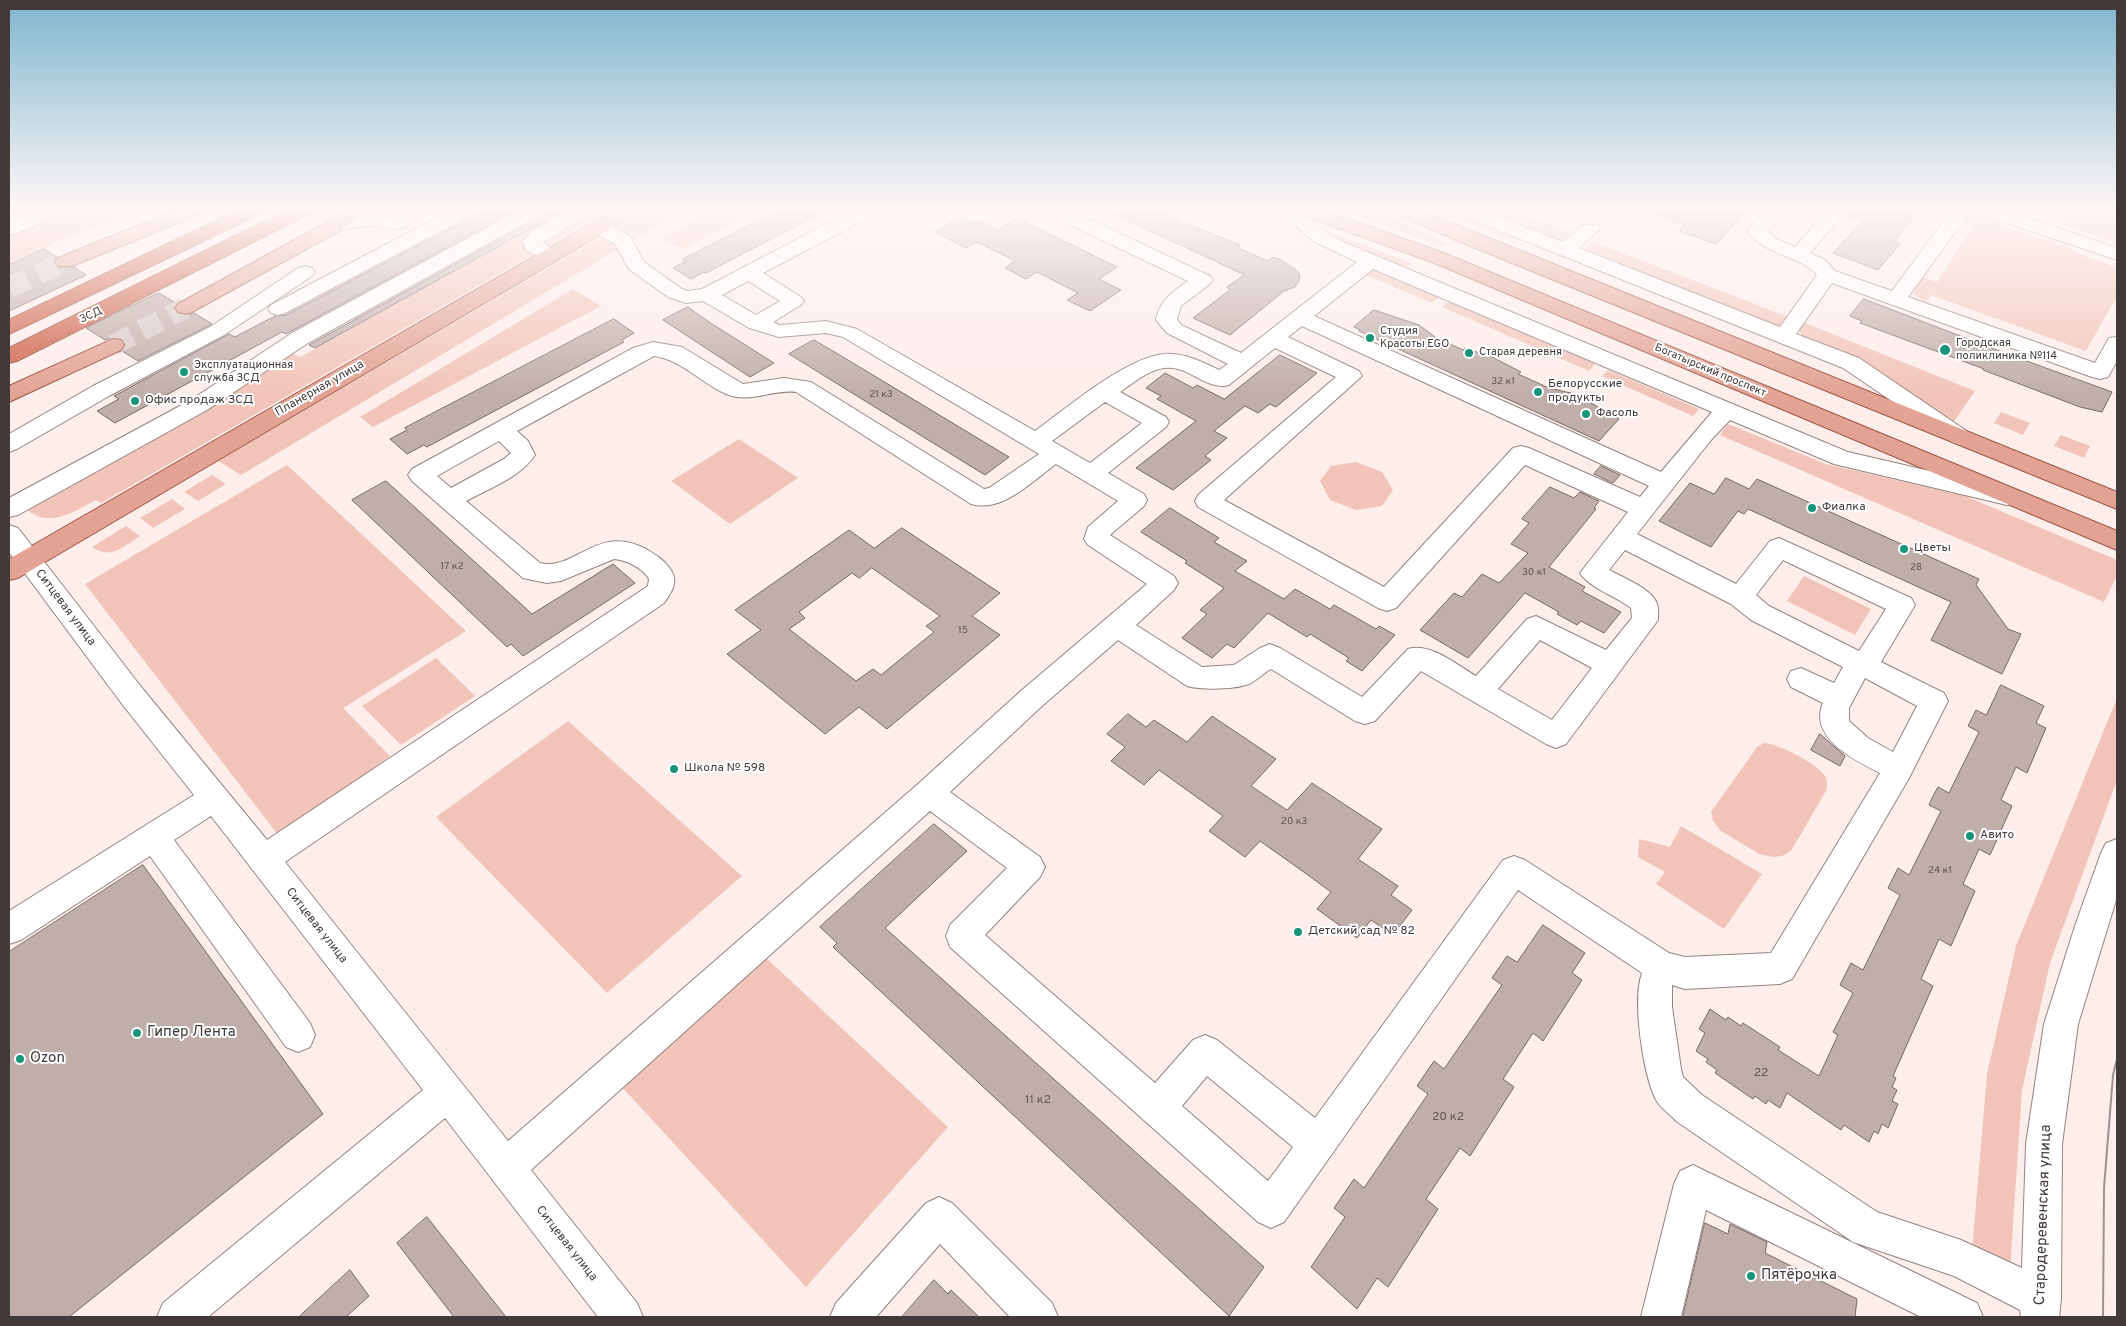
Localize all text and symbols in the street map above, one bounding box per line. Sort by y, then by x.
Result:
street label: ЗСД [78,305,104,327]
place label: Студия Красоты EGO [1380,325,1449,351]
marker: Студия Красоты EGO [1364,332,1376,344]
place label: Городская поликлиника №114 [1956,337,2057,363]
street label: Богатырский проспект [1652,342,1768,400]
marker: Городская поликлиника №114 [1938,343,1952,357]
place label: Старая деревня [1479,346,1562,360]
marker: Старая деревня [1463,347,1475,359]
street label: Планерная улица [273,358,367,420]
place label: Эксплуатационная служба ЗСД [194,359,293,385]
marker: Эксплуатационная служба ЗСД [178,366,190,378]
house number: 32 к1 [1491,376,1515,388]
place label: Белорусские продукты [1548,378,1622,406]
marker: Белорусские продукты [1532,386,1544,398]
house number: 21 к3 [869,389,893,401]
place label: Офис продаж ЗСД [145,394,253,408]
marker: Офис продаж ЗСД [129,395,141,407]
place label: Фасоль [1596,407,1638,421]
marker: Фасоль [1580,408,1592,420]
place label: Фиалка [1822,501,1865,515]
marker: Фиалка [1806,502,1818,514]
place label: Цветы [1914,542,1951,556]
marker: Цветы [1898,543,1910,555]
house number: 17 к2 [440,561,464,573]
house number: 28 [1910,562,1922,574]
street label: Ситцевая улица [32,567,98,649]
house number: 30 к1 [1522,567,1546,579]
house number: 15 [958,625,968,637]
place label: Школа № 598 [684,762,765,776]
marker: Школа № 598 [668,763,680,775]
house number: 20 к3 [1281,816,1307,828]
place label: Авито [1980,829,2014,843]
marker: Авито [1964,830,1976,842]
house number: 24 к1 [1928,865,1952,877]
street label: Ситцевая улица [282,885,350,967]
place label: Детский сад № 82 [1308,925,1415,939]
marker: Детский сад № 82 [1292,926,1304,938]
place label: Гипер Лента [147,1024,236,1042]
marker: Гипер Лента [131,1027,143,1039]
place label: Ozon [30,1050,65,1068]
marker: Ozon [14,1053,26,1065]
house number: 22 [1754,1067,1768,1081]
house number: 11 к2 [1025,1094,1051,1108]
house number: 20 к2 [1432,1111,1464,1125]
street label: Стародеревенская улица [2032,1124,2056,1306]
street label: Ситцевая улица [532,1203,600,1285]
place label: Пятёрочка [1761,1267,1837,1285]
marker: Пятёрочка [1745,1270,1757,1282]

